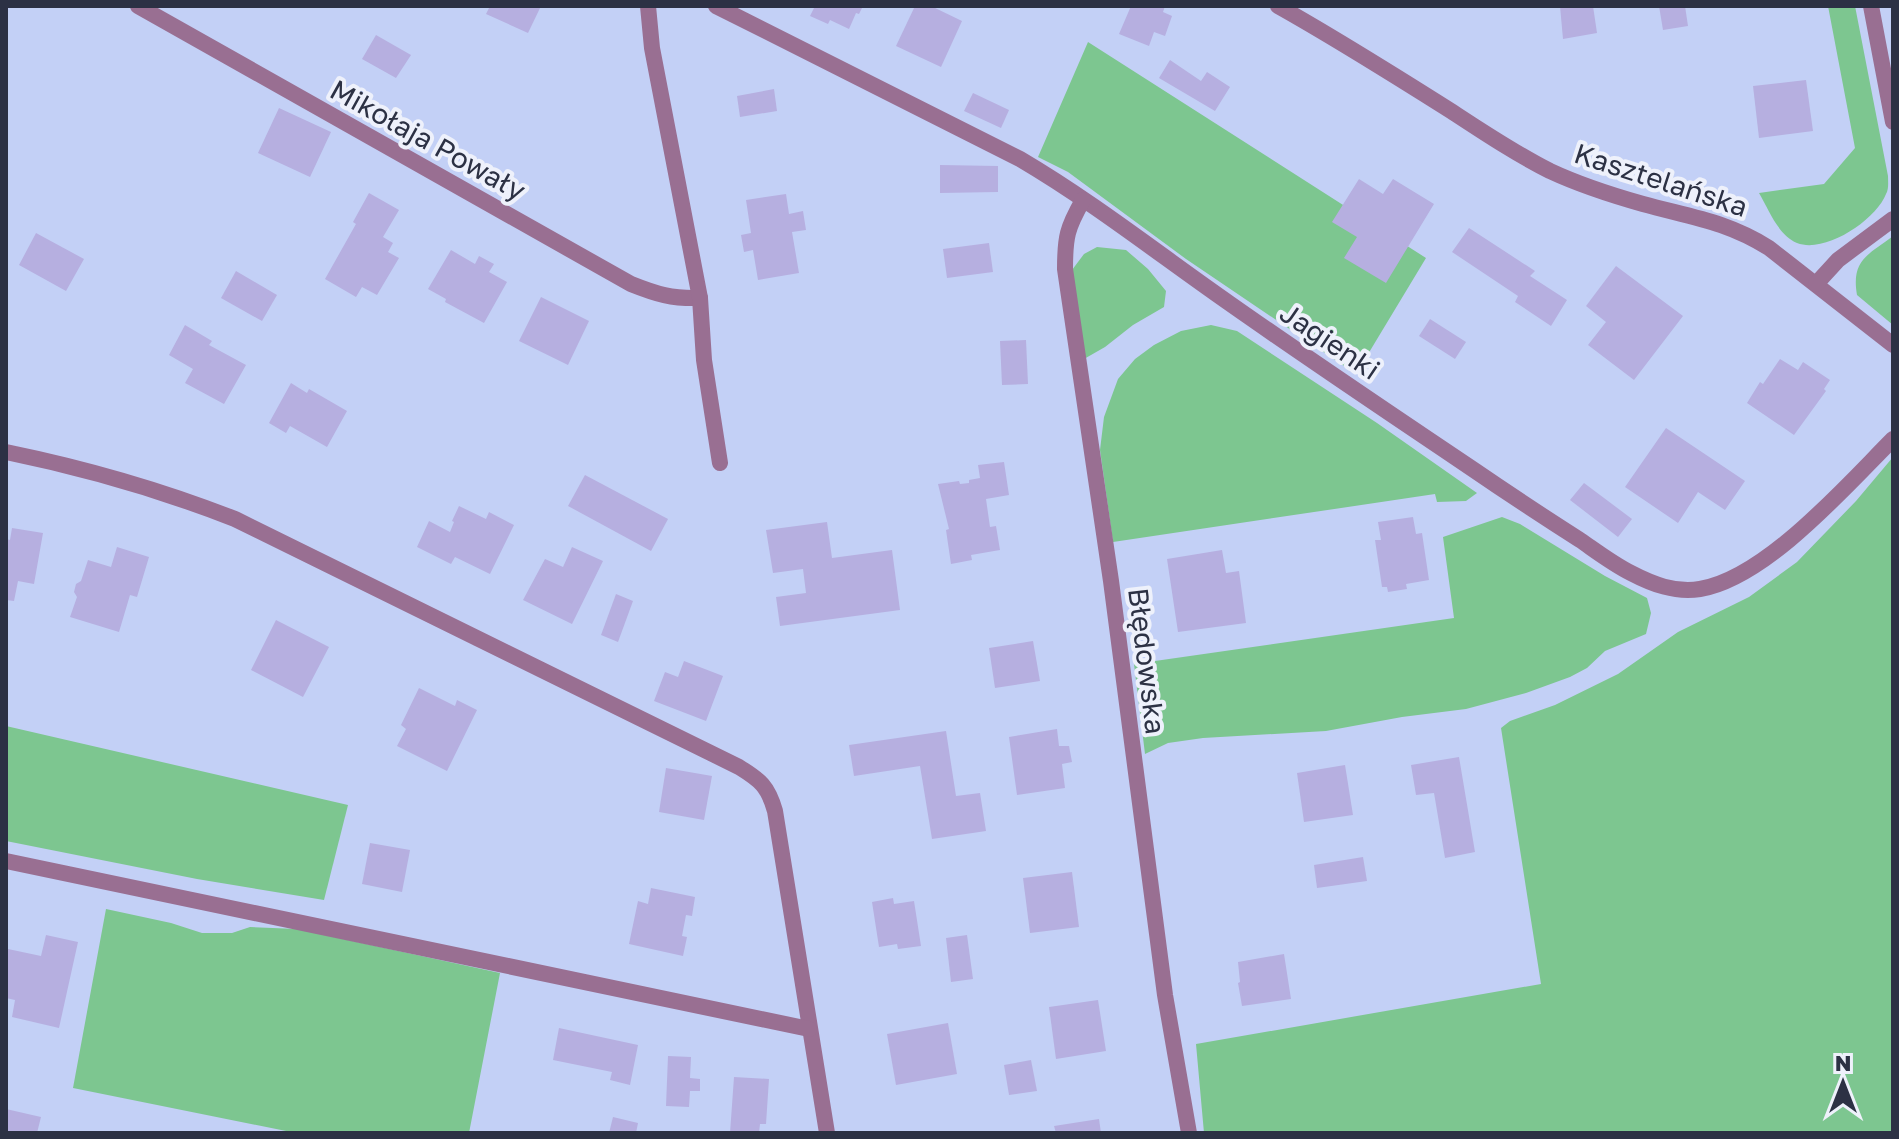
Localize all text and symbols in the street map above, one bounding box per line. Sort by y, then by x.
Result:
street label: Mikołaja Powały [325,72,532,207]
street label: Kasztelańska [1570,136,1752,223]
street label: Jagienki [1274,295,1386,386]
street label: Błędowska [1122,586,1173,736]
north arrow [1803,1043,1883,1123]
text: N [1835,1049,1851,1076]

